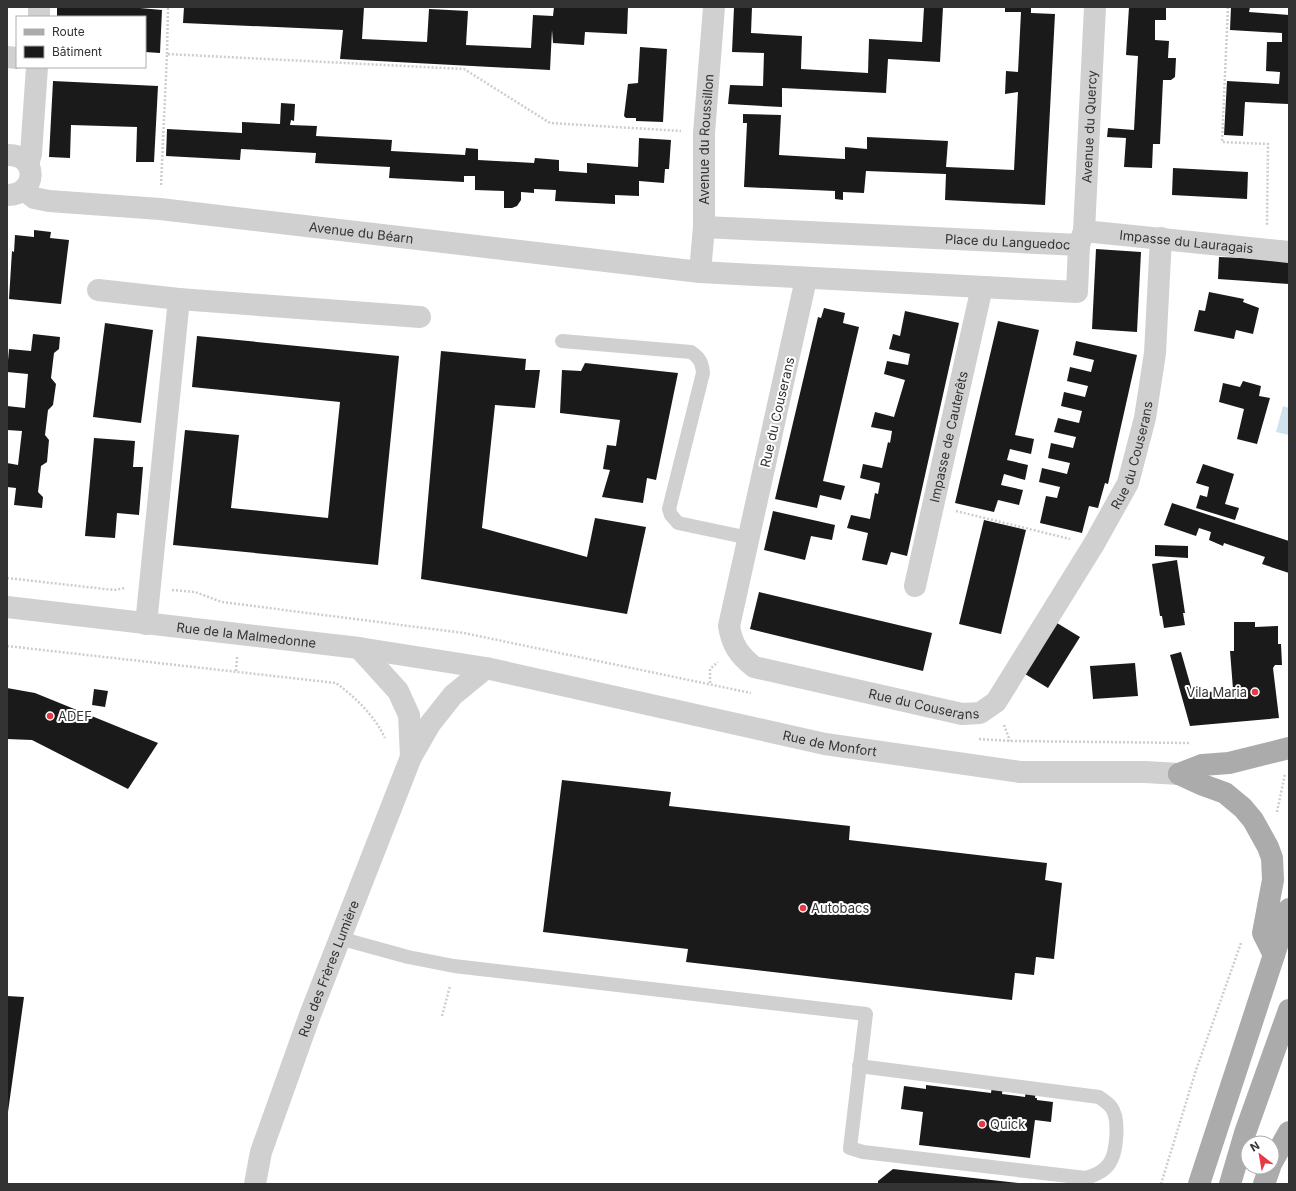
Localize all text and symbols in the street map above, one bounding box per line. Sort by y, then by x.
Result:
legend [16,16,146,68]
text: Route [52,24,85,39]
text: Bâtiment [52,44,102,59]
street label: Avenue du Quercy [1078,70,1100,183]
street label: Avenue du Roussillon [696,73,717,205]
street label: Avenue du Béarn [308,218,414,247]
street label: Impasse du Lauragais [1119,227,1254,256]
street label: Place du Languedoc [945,231,1071,253]
street label: Rue du Couserans [757,355,798,469]
street label: Impasse de Cauterêts [926,369,971,504]
street label: Rue du Couserans [1107,400,1156,512]
street label: Rue de la Malmedonne [176,619,317,651]
place label: Vila Maria [1186,684,1247,700]
street label: Rue du Couserans [867,685,980,722]
marker: Vila Maria [1250,687,1260,697]
place label: ADEF [58,708,92,724]
marker: ADEF [45,711,55,721]
street label: Rue de Monfort [781,727,878,759]
street label: Rue des Frères Lumière [295,898,362,1039]
place label: Autobacs [811,900,869,916]
marker: Autobacs [798,903,808,913]
place label: Quick [990,1116,1025,1132]
marker: Quick [977,1119,987,1129]
north arrow [1240,1135,1280,1175]
text: N [1248,1138,1262,1155]

